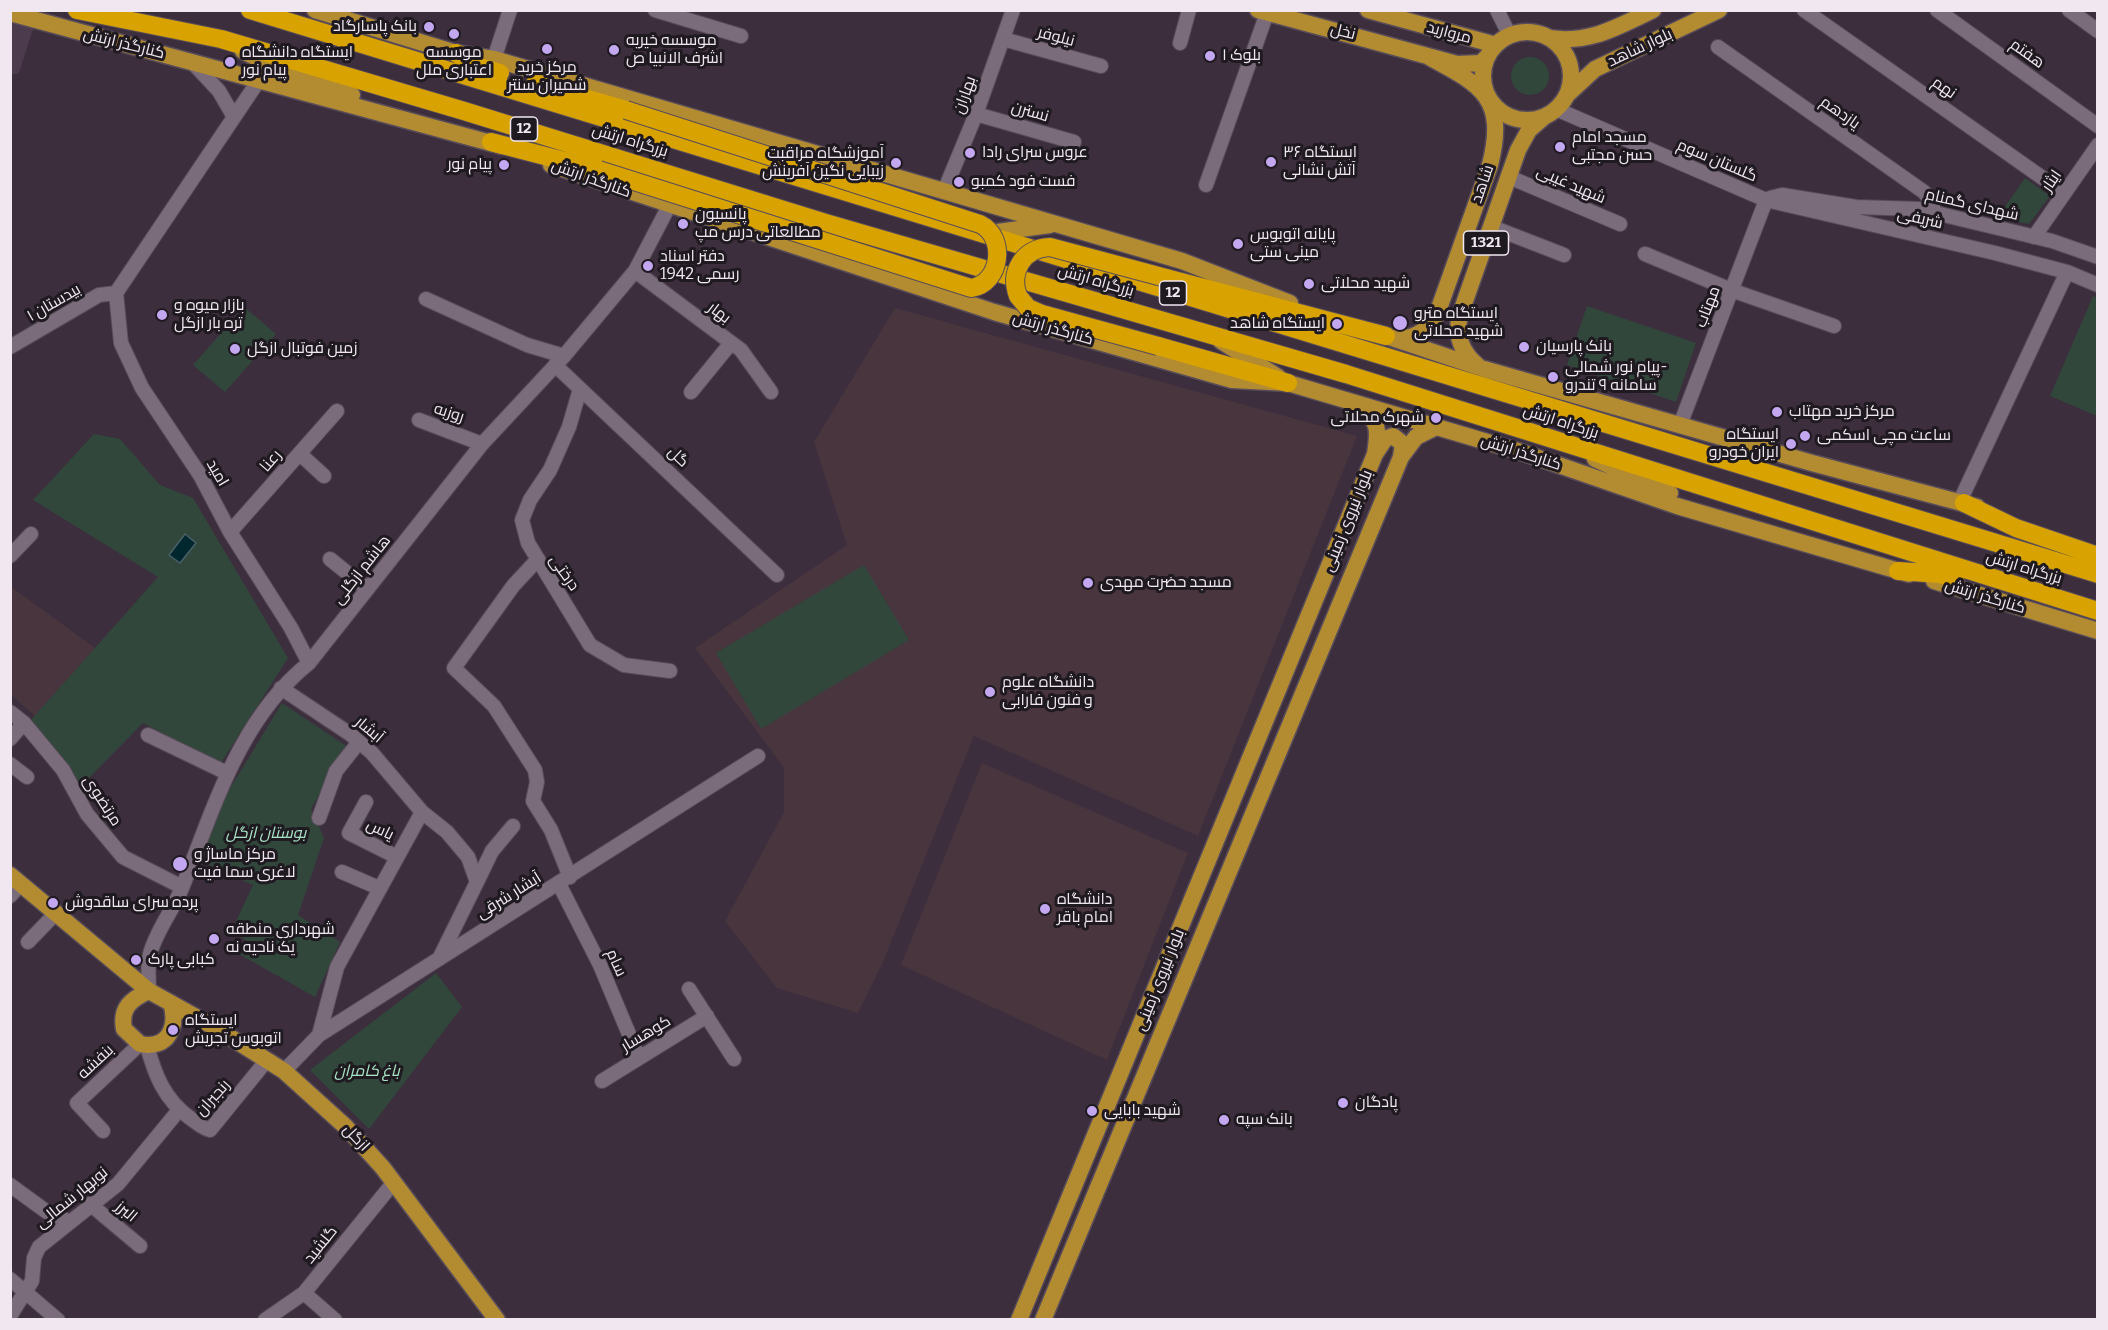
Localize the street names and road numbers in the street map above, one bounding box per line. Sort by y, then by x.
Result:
street label: مروارید [1425,18,1473,48]
street label: نخل [1328,20,1358,44]
street label: نیلوفر [1035,23,1077,51]
street label: کنارگذر ارتش [81,25,167,63]
street label: بلوار شاهد [1604,25,1676,71]
street label: هفتم [2006,35,2048,73]
street label: نهم [1928,73,1960,103]
street label: بهاران [949,74,981,116]
street label: یازدهم [1816,92,1864,134]
street label: نسترن [1009,98,1051,126]
road number: 12 [510,117,538,141]
street label: بزرگراه ارتش [590,120,670,162]
street label: گلستان سوم [1674,136,1760,186]
street label: کنارگذر ارتش [549,156,633,202]
street label: شاهد [1468,162,1498,206]
street label: شهید غیبی [1534,162,1608,208]
street label: ایثار [2038,166,2066,196]
street label: شهدای گمنام [1923,185,2021,225]
street label: شریفی [1895,204,1945,234]
road number: 1321 [1464,231,1508,255]
street label: بزرگراه ارتش [1056,261,1136,301]
street label: بیدستان ۱ [24,280,84,326]
road number: 12 [1160,281,1186,305]
street label: مهتاب [1691,284,1725,330]
street label: بهار [704,298,734,328]
street label: کنارگذر ارتش [1010,308,1096,350]
street label: روزبه [431,399,467,427]
street label: بزرگراه ارتش [1521,401,1601,443]
street label: کنارگذر ارتش [1478,431,1564,475]
street label: گل [663,442,693,472]
street label: رعنا [256,446,286,476]
street label: امید [202,456,232,490]
street label: بلوار نیروی زمینی [1319,467,1377,575]
street label: هاشم ازگلی [329,531,395,609]
street label: بزرگراه ارتش [1984,547,2064,589]
street label: درختی [545,551,583,595]
street label: کنارگذر ارتش [1942,576,2028,618]
street label: آبشار [351,713,387,747]
street label: مرتضوی [79,772,125,830]
street label: یاس [363,815,397,845]
street label: آبشار شرقی [473,869,545,923]
street label: بلوار نیروی زمینی [1131,926,1189,1034]
street label: سام [602,946,630,980]
street label: کوهسار [618,1012,674,1056]
street label: بنفشه [74,1041,118,1083]
street label: رنجبران [192,1076,234,1120]
street label: ازگل [339,1120,373,1156]
street label: نوبهار شمالی [32,1163,112,1233]
street label: البرز [111,1197,141,1227]
street label: گلشید [300,1222,342,1268]

